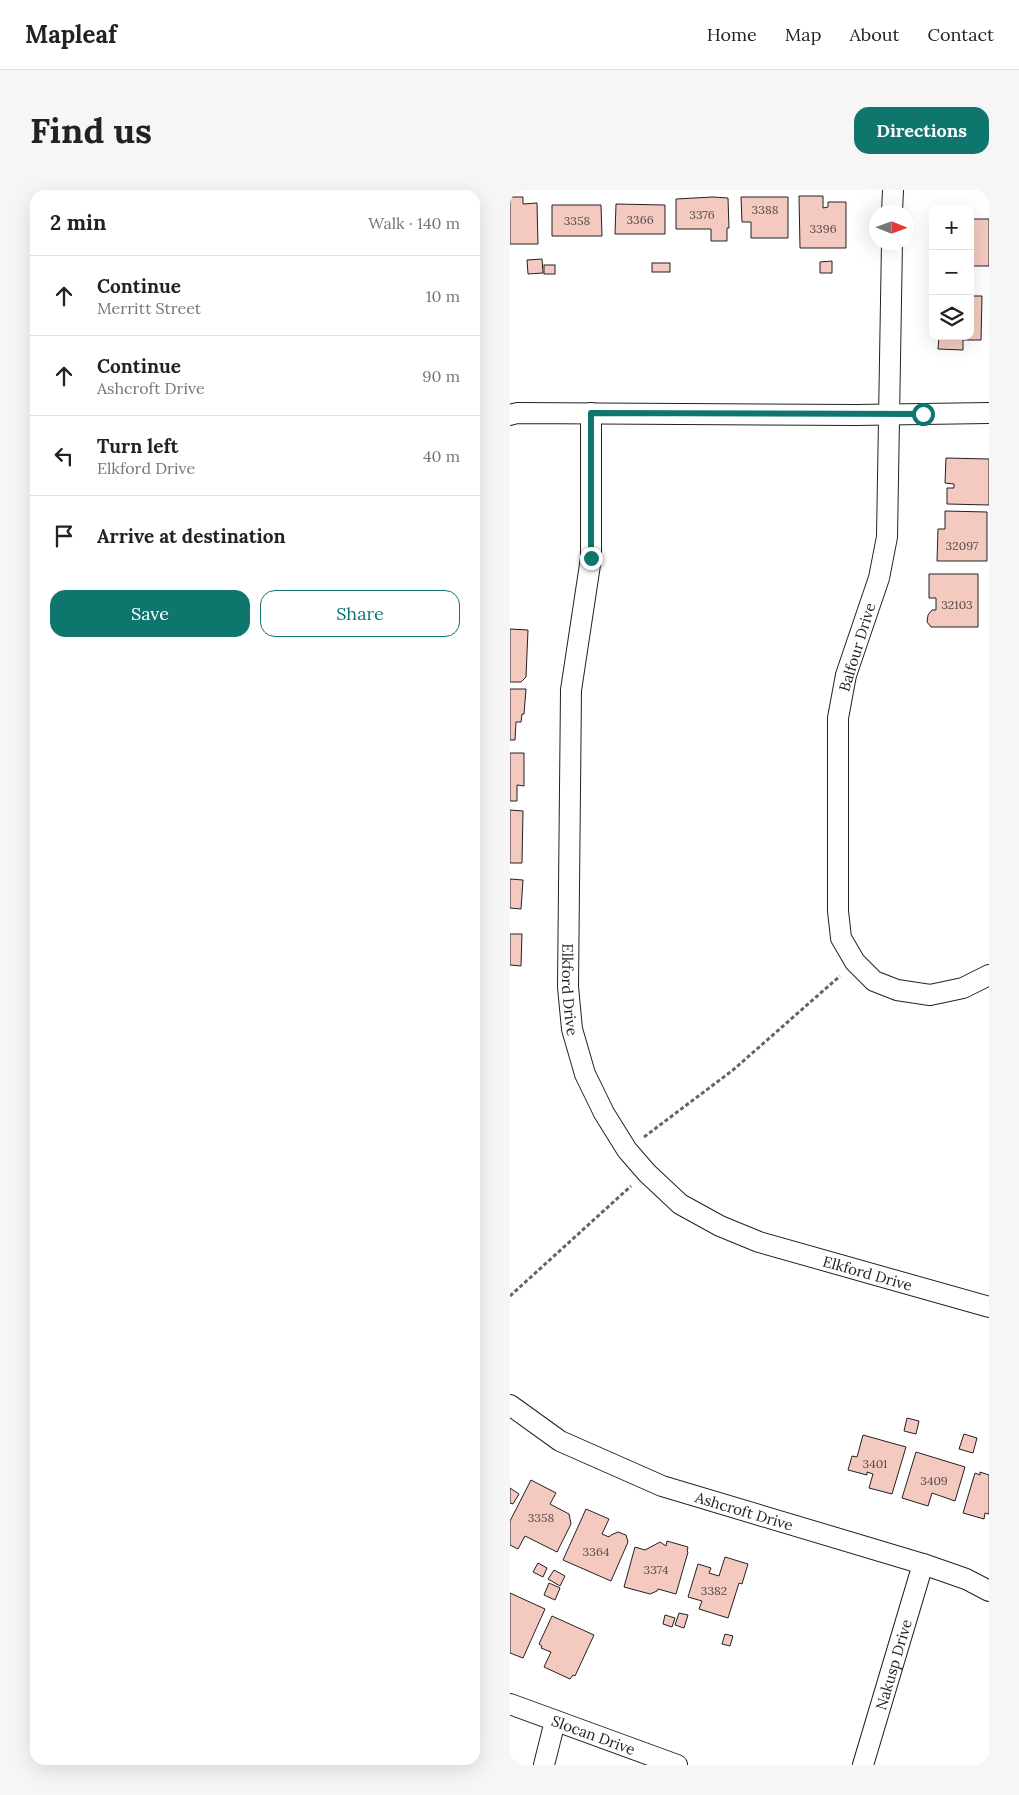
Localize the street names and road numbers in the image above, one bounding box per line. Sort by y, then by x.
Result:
street label: Balfour Drive [834,600,880,694]
street label: Elkford Drive [558,943,583,1038]
street label: Elkford Drive [821,1251,915,1294]
street label: Ashcroft Drive [692,1487,795,1534]
street label: Nakusp Drive [871,1617,916,1712]
street label: Slocan Drive [549,1711,638,1759]

